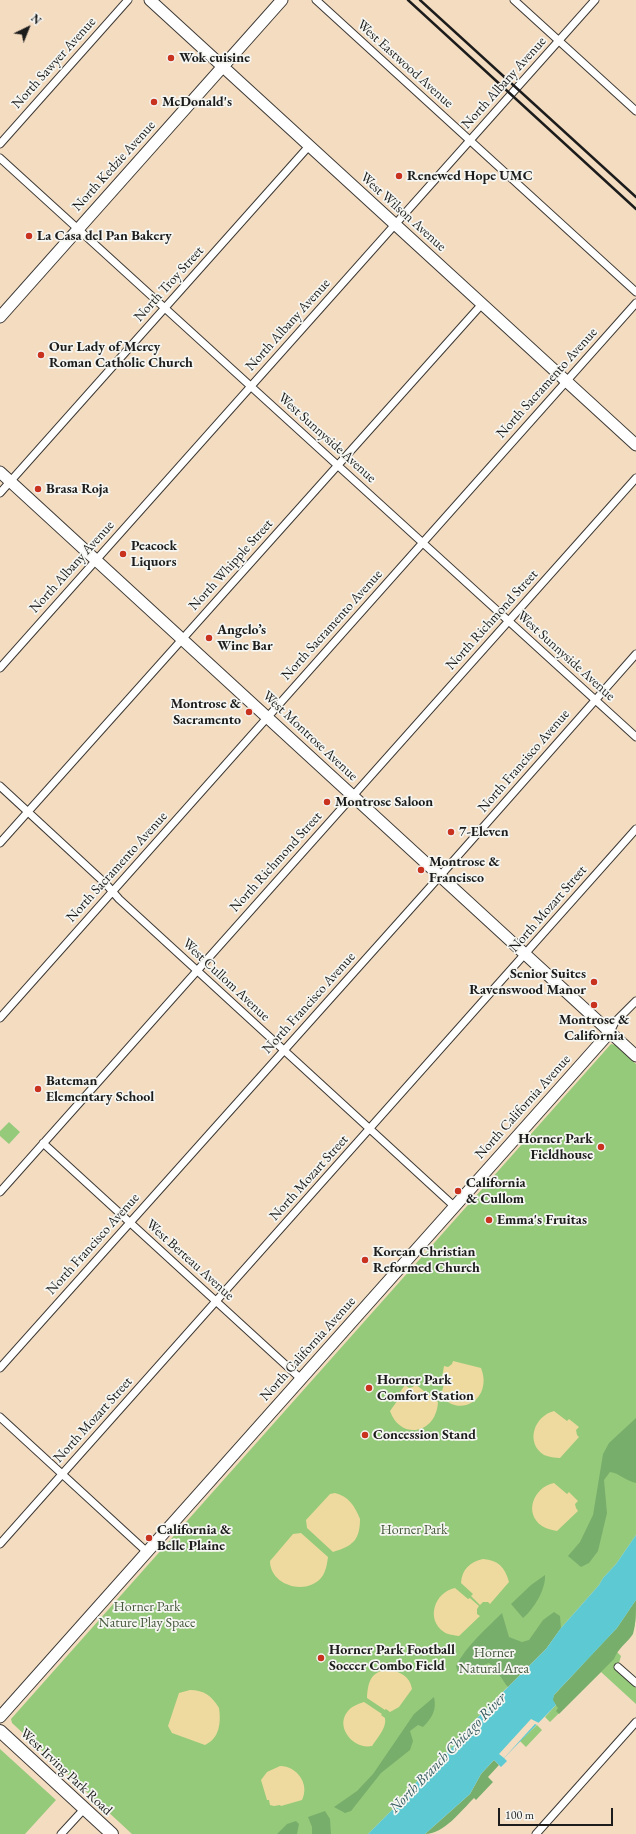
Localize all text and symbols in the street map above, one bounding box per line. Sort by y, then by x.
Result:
north arrow [8,8,48,48]
street label: North Sawyer Avenue [8,14,100,112]
street label: West Eastwood Avenue [353,16,457,112]
street label: North Albany Avenue [458,33,550,133]
place label: Wok cuisine [179,50,250,66]
marker: Wok cuisine [166,53,176,63]
place label: McDonald's [162,94,232,110]
marker: McDonald's [149,97,159,107]
street label: North Kedzie Avenue [69,117,159,215]
place label: Renewed Hope UMC [407,168,533,184]
street label: West Wilson Avenue [357,169,449,255]
marker: Renewed Hope UMC [394,171,404,181]
place label: La Casa del Pan Bakery [37,228,172,244]
marker: La Casa del Pan Bakery [24,231,34,241]
street label: North Troy Street [131,243,207,325]
street label: North Albany Avenue [242,275,334,375]
street label: North Sacramento Avenue [493,324,601,442]
place label: Our Lady of Mercy Roman Catholic Church [49,339,193,372]
marker: Our Lady of Mercy Roman Catholic Church [36,350,46,360]
street label: West Sunnyside Avenue [274,389,380,487]
place label: Brasa Roja [46,481,109,497]
marker: Brasa Roja [33,484,43,494]
street label: North Whipple Street [186,516,276,614]
street label: North Albany Avenue [26,517,118,617]
place label: Peacock Liquors [131,538,177,570]
marker: Peacock Liquors [118,549,128,559]
street label: North Sacramento Avenue [278,566,386,684]
street label: North Richmond Street [443,566,541,674]
street label: West Sunnyside Avenue [513,607,619,705]
place label: Angelo’s Wine Bar [217,622,273,654]
marker: Angelo’s Wine Bar [204,633,214,643]
street label: West Montrose Avenue [259,687,361,785]
place label: Montrose & Sacramento [170,696,241,728]
street label: North Francisco Avenue [475,706,573,816]
marker: Montrose & Sacramento [244,707,254,717]
place label: Montrose Saloon [335,794,433,810]
marker: Montrose Saloon [322,797,332,807]
street label: North Sacramento Avenue [63,808,171,926]
street label: North Richmond Street [227,808,325,916]
place label: 7-Eleven [459,824,509,840]
marker: 7-Eleven [446,827,456,837]
place label: Montrose & Francisco [429,854,500,886]
street label: North Mozart Street [506,862,590,956]
marker: Montrose & Francisco [416,865,426,875]
street label: West Cullom Avenue [179,935,273,1025]
street label: North Francisco Avenue [259,949,359,1057]
place label: Senior Suites Ravenswood Manor [469,966,586,998]
marker: Senior Suites Ravenswood Manor [589,977,599,987]
marker: Montrose & California [589,1000,599,1010]
place label: Montrose & California [559,1012,629,1044]
street label: North California Avenue [472,1051,574,1163]
place label: Bateman Elementary School [46,1073,154,1106]
marker: Bateman Elementary School [33,1084,43,1094]
place label: Horner Park Fieldhouse [518,1131,593,1164]
street label: North Mozart Street [266,1132,352,1224]
marker: Horner Park Fieldhouse [596,1142,606,1152]
place label: California & Cullom [466,1175,526,1208]
marker: California & Cullom [453,1186,463,1196]
street label: North Francisco Avenue [43,1190,143,1298]
place label: Emma's Fruitas [497,1212,587,1228]
marker: Emma's Fruitas [484,1215,494,1225]
street label: West Berteau Avenue [142,1216,238,1304]
place label: Korean Christian Reformed Church [373,1244,480,1276]
marker: Korean Christian Reformed Church [360,1255,370,1265]
street label: North California Avenue [257,1293,359,1405]
place label: Horner Park Comfort Station [377,1372,474,1404]
street label: North Mozart Street [50,1374,136,1466]
marker: Horner Park Comfort Station [364,1383,374,1393]
place label: Concession Stand [373,1427,476,1443]
marker: Concession Stand [360,1430,370,1440]
place label: California & Belle Plaine [157,1522,231,1554]
park label: Horner Park [380,1522,448,1538]
marker: California & Belle Plaine [144,1533,154,1543]
park label: Horner Park Nature Play Space [99,1599,195,1632]
place label: Horner Park Football Soccer Combo Field [329,1642,455,1674]
park label: Horner Natural Area [459,1645,529,1678]
marker: Horner Park Football Soccer Combo Field [316,1653,326,1663]
water label: North Branch Chicago River [386,1689,510,1817]
street label: West Irving Park Road [16,1725,116,1819]
scale bar [500,1800,615,1826]
text: 100 m [505,1807,534,1823]

